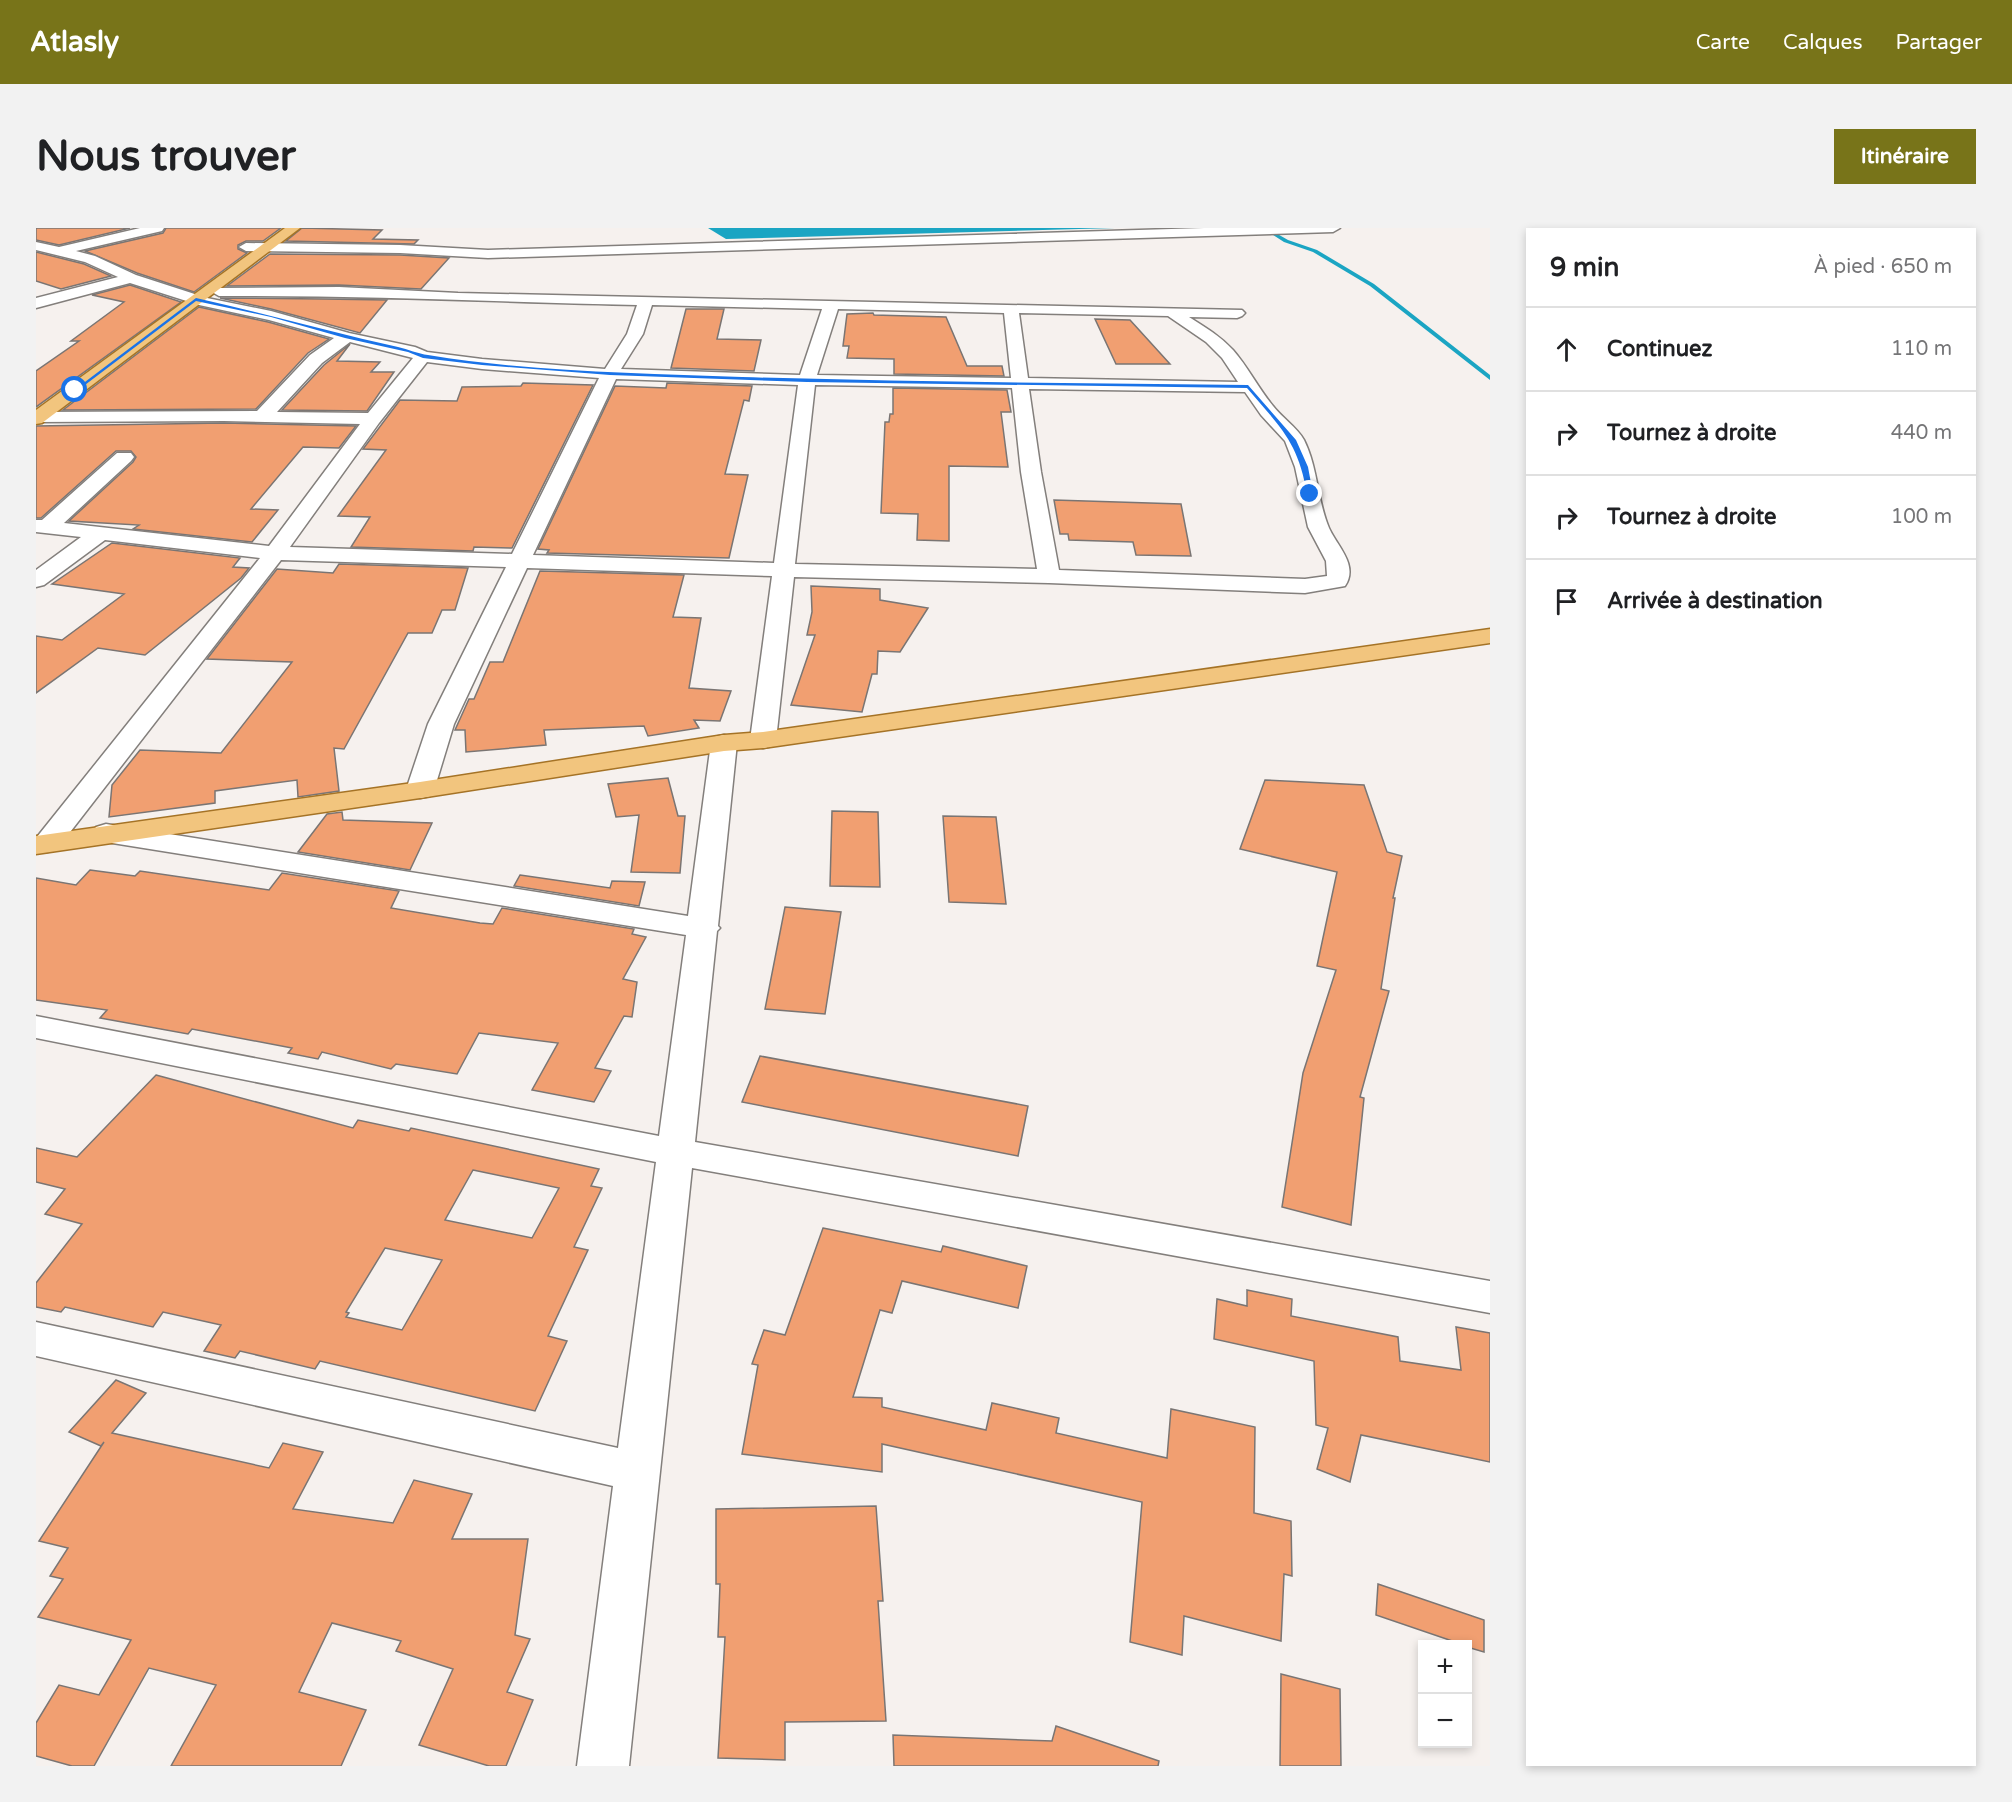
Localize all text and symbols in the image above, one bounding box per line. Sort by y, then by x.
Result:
text: Atlasly [30,25,119,59]
text: Carte [1696,30,1750,55]
text: Calques [1783,30,1863,55]
text: Partager [1896,30,1982,55]
button: Itinéraire [1834,129,1976,184]
text: Nous trouver [36,131,296,182]
text: 9 min [1550,252,1619,283]
text: À pied · 650 m [1814,255,1952,279]
icon: ahead [1550,333,1583,366]
text: Continuez [1607,336,1712,362]
text: 110 m [1891,337,1952,361]
route start [61,376,87,402]
icon: right [1550,417,1583,450]
text: Tournez à droite [1607,420,1776,446]
text: 440 m [1891,421,1952,445]
route end [1296,480,1322,506]
icon: right [1550,501,1583,534]
text: Tournez à droite [1607,504,1776,530]
text: 100 m [1891,505,1952,529]
icon: arrive [1550,585,1583,618]
text: Arrivée à destination [1607,588,1823,614]
map controls [1418,1640,1472,1748]
button: + [1418,1640,1472,1694]
button: − [1418,1694,1472,1748]

